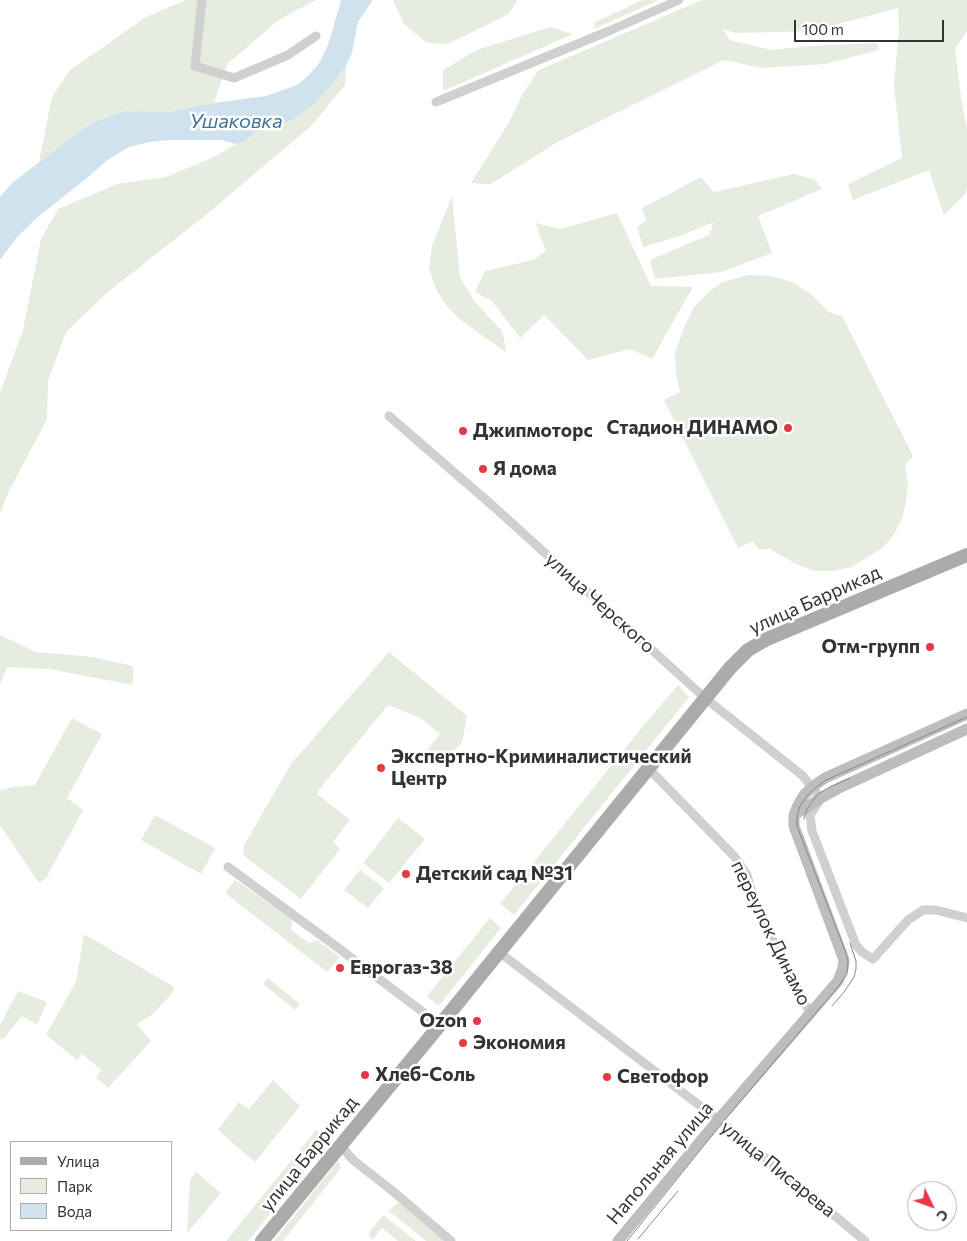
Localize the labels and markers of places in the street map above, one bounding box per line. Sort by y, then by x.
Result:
place label: Стадион ДИНАМО [607,417,778,439]
place label: Джипмоторс [473,420,593,442]
marker: Стадион ДИНАМО [782,422,794,434]
marker: Джипмоторс [457,425,469,437]
place label: Я дома [493,458,557,480]
marker: Я дома [477,463,489,475]
place label: Отм-групп [822,636,920,658]
marker: Отм-групп [924,641,936,653]
place label: Экспертно-Криминалистический Центр [391,746,691,790]
marker: Экспертно-Криминалистический Центр [375,762,387,774]
place label: Детский сад №31 [416,863,573,885]
marker: Детский сад №31 [400,868,412,880]
place label: Еврогаз-38 [350,957,453,979]
marker: Еврогаз-38 [334,962,346,974]
place label: Ozon [419,1010,467,1032]
marker: Ozon [471,1015,483,1027]
place label: Экономия [473,1032,566,1054]
marker: Экономия [457,1037,469,1049]
place label: Хлеб-Соль [375,1064,475,1086]
place label: Светофор [617,1066,709,1088]
marker: Хлеб-Соль [359,1069,371,1081]
marker: Светофор [601,1071,613,1083]

